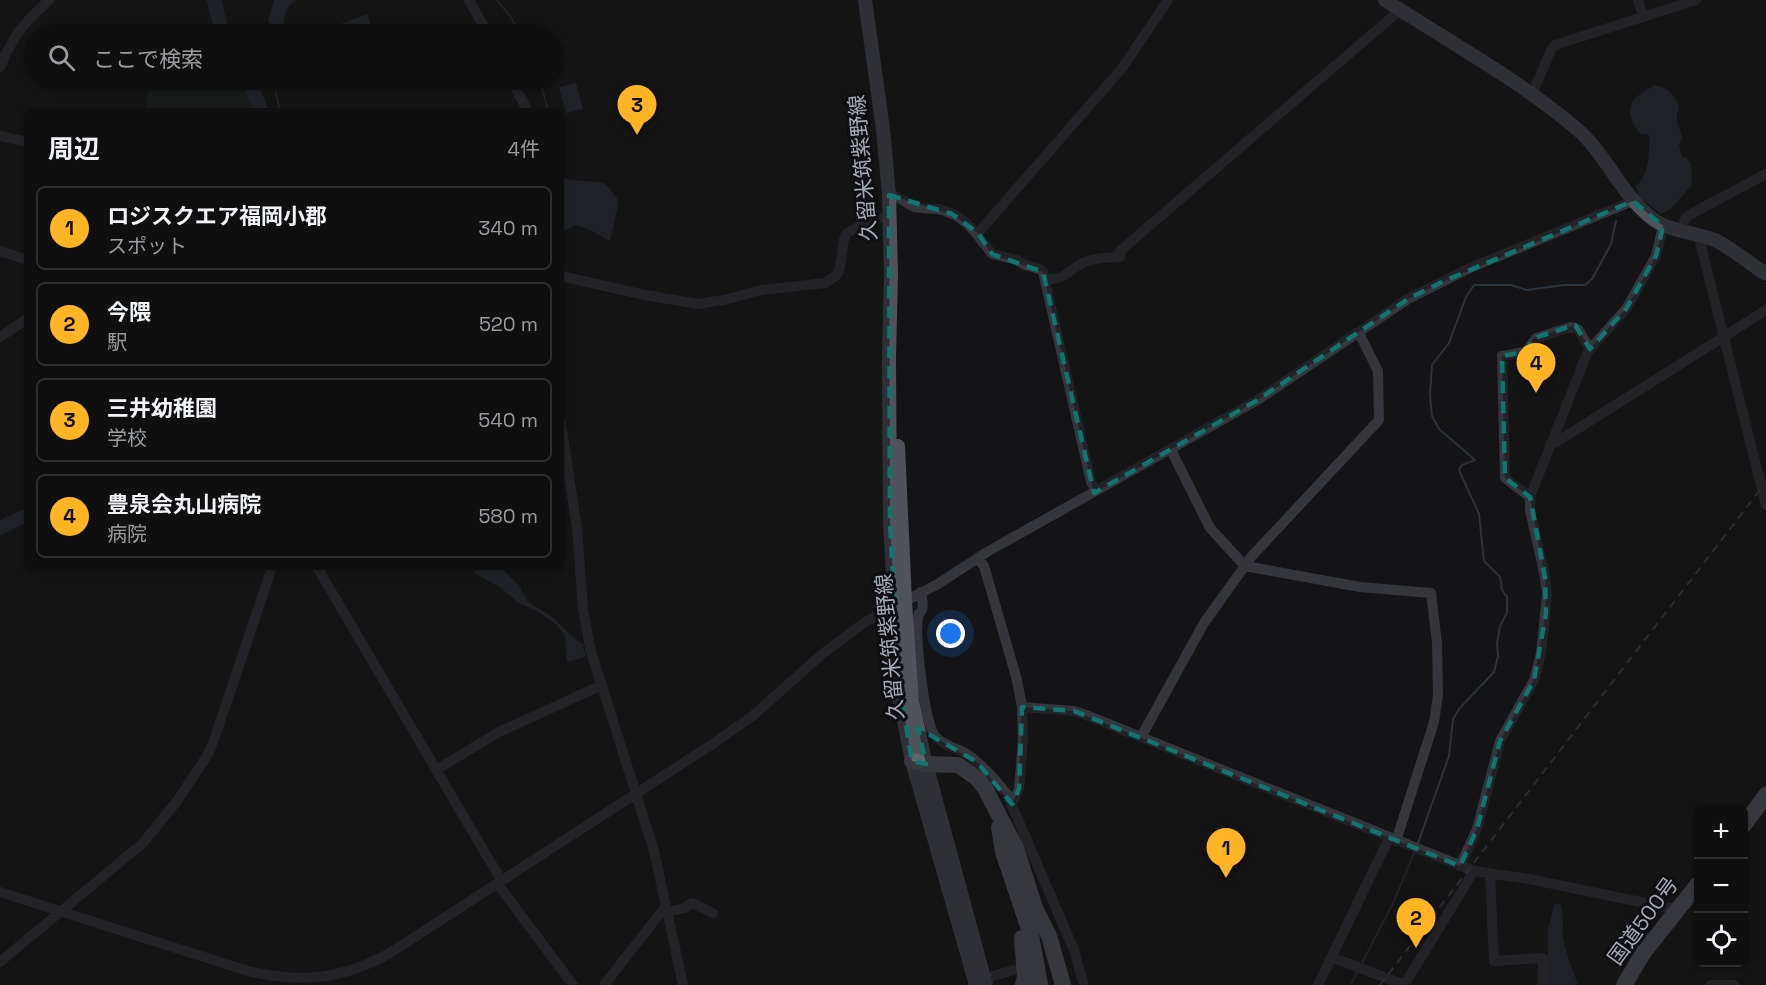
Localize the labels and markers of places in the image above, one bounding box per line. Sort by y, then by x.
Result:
pin: 3 [618,86,656,135]
pin: 4 [1516,344,1556,393]
pin: 1 [1206,828,1246,878]
pin: 2 [1396,898,1436,948]

